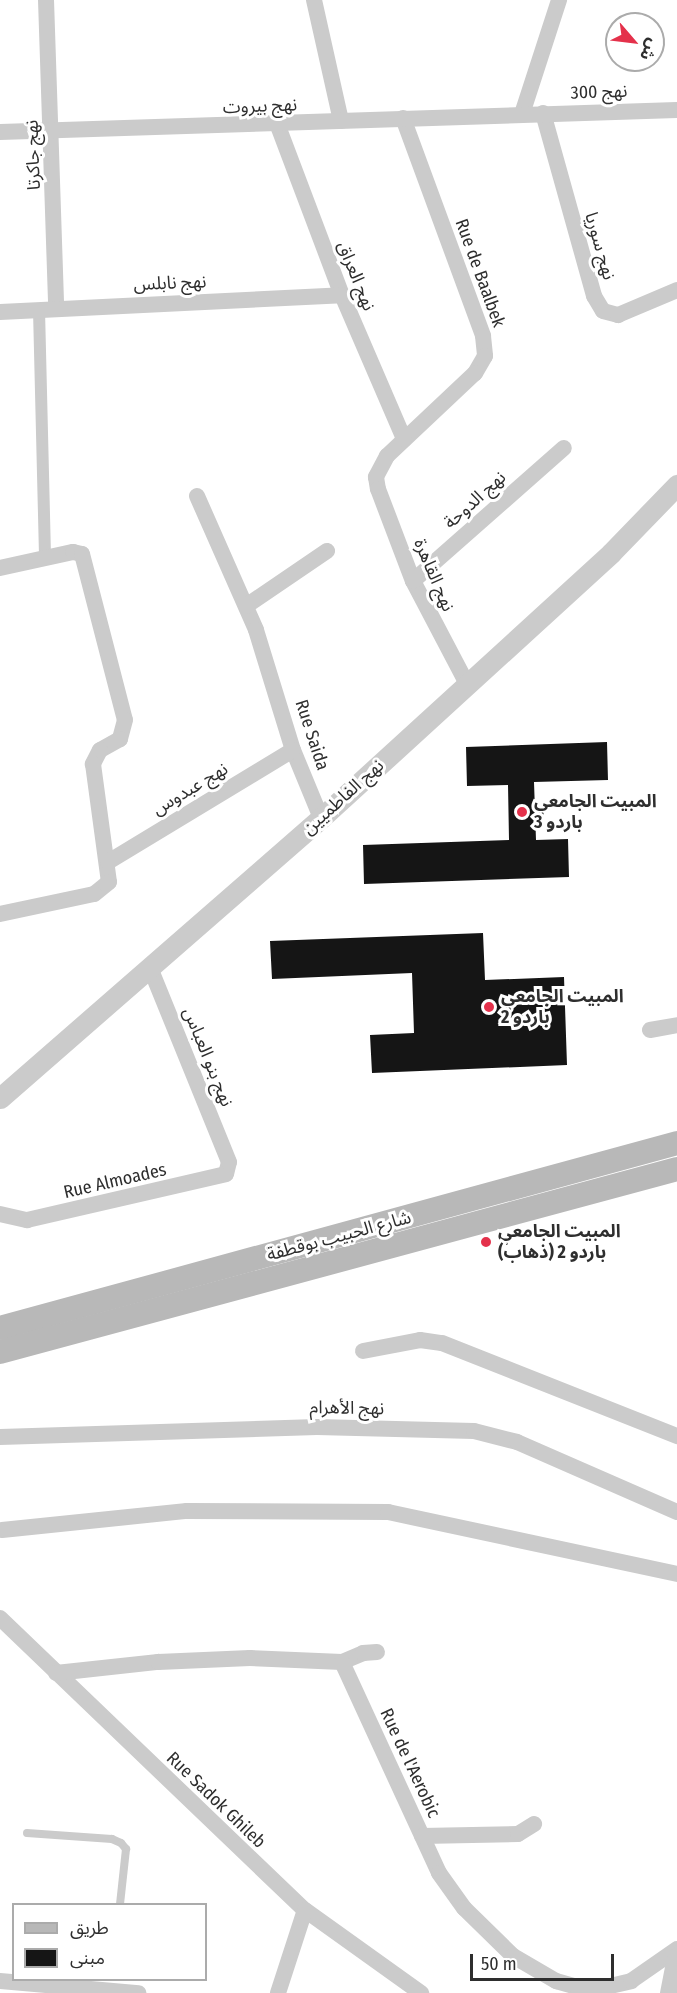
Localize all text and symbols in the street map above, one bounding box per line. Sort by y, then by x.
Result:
north arrow [605,12,665,72]
text: ش [636,36,663,64]
street label: نهج 300 [570,80,628,104]
street label: نهج بيروت [222,94,298,118]
street label: نهج جاكرتا [21,119,45,191]
street label: نهج سوريا [580,210,620,282]
street label: Rue de Baalbek [450,216,510,330]
street label: نهج العراق [332,238,380,314]
street label: نهج نابلس [133,271,207,295]
street label: نهج الدوحة [440,467,510,533]
street label: نهج القاهرة [409,535,459,615]
street label: Rue Saida [290,697,334,773]
street label: نهج الفاطميين [298,755,388,839]
street label: نهج عبدوس [148,758,232,820]
place label: المبيت الجامعي باردو 3 [534,791,657,834]
marker: المبيت الجامعي باردو 3 [515,805,529,819]
place label: المبيت الجامعي باردو 2 [501,986,624,1028]
marker: المبيت الجامعي باردو 2 [482,1000,496,1014]
street label: نهج بنو العباس [178,1004,238,1110]
street label: Rue Almoades [62,1159,168,1203]
street label: شارع الحبيب بوقطفة [265,1206,413,1266]
place label: المبيت الجامعي باردو 2 (ذهاب) [498,1221,621,1264]
marker: المبيت الجامعي باردو 2 (ذهاب) [479,1235,493,1249]
street label: نهج الأهرام [309,1397,385,1419]
street label: Rue de l'Aerobic [375,1705,445,1821]
street label: Rue Sadok Ghileb [162,1747,270,1853]
legend [12,1903,207,1981]
text: طريق [70,1917,109,1939]
scale bar [473,1942,617,1980]
text: مبنى [70,1947,105,1969]
text: 50 m [481,1953,517,1975]

